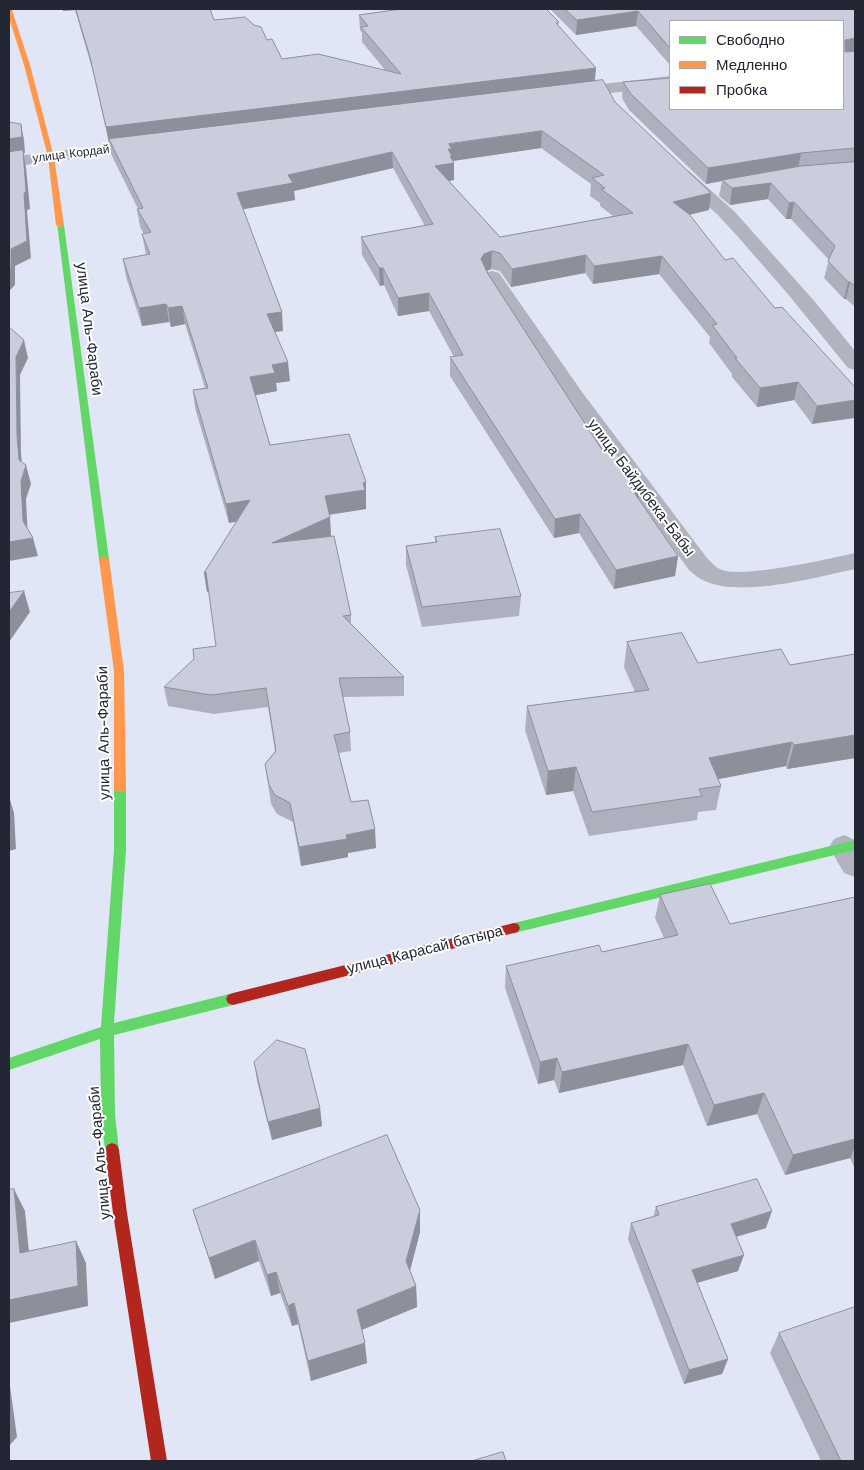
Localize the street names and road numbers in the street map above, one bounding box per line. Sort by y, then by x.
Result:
street label: улица Кордай [32,142,110,166]
street label: улица Аль-Фараби [72,261,106,397]
street label: улица Байдибека-Бабы [583,416,699,560]
street label: улица Аль-Фараби [94,666,114,800]
street label: улица Карасай батыра [345,922,505,978]
street label: улица Аль-Фараби [85,1085,115,1221]

